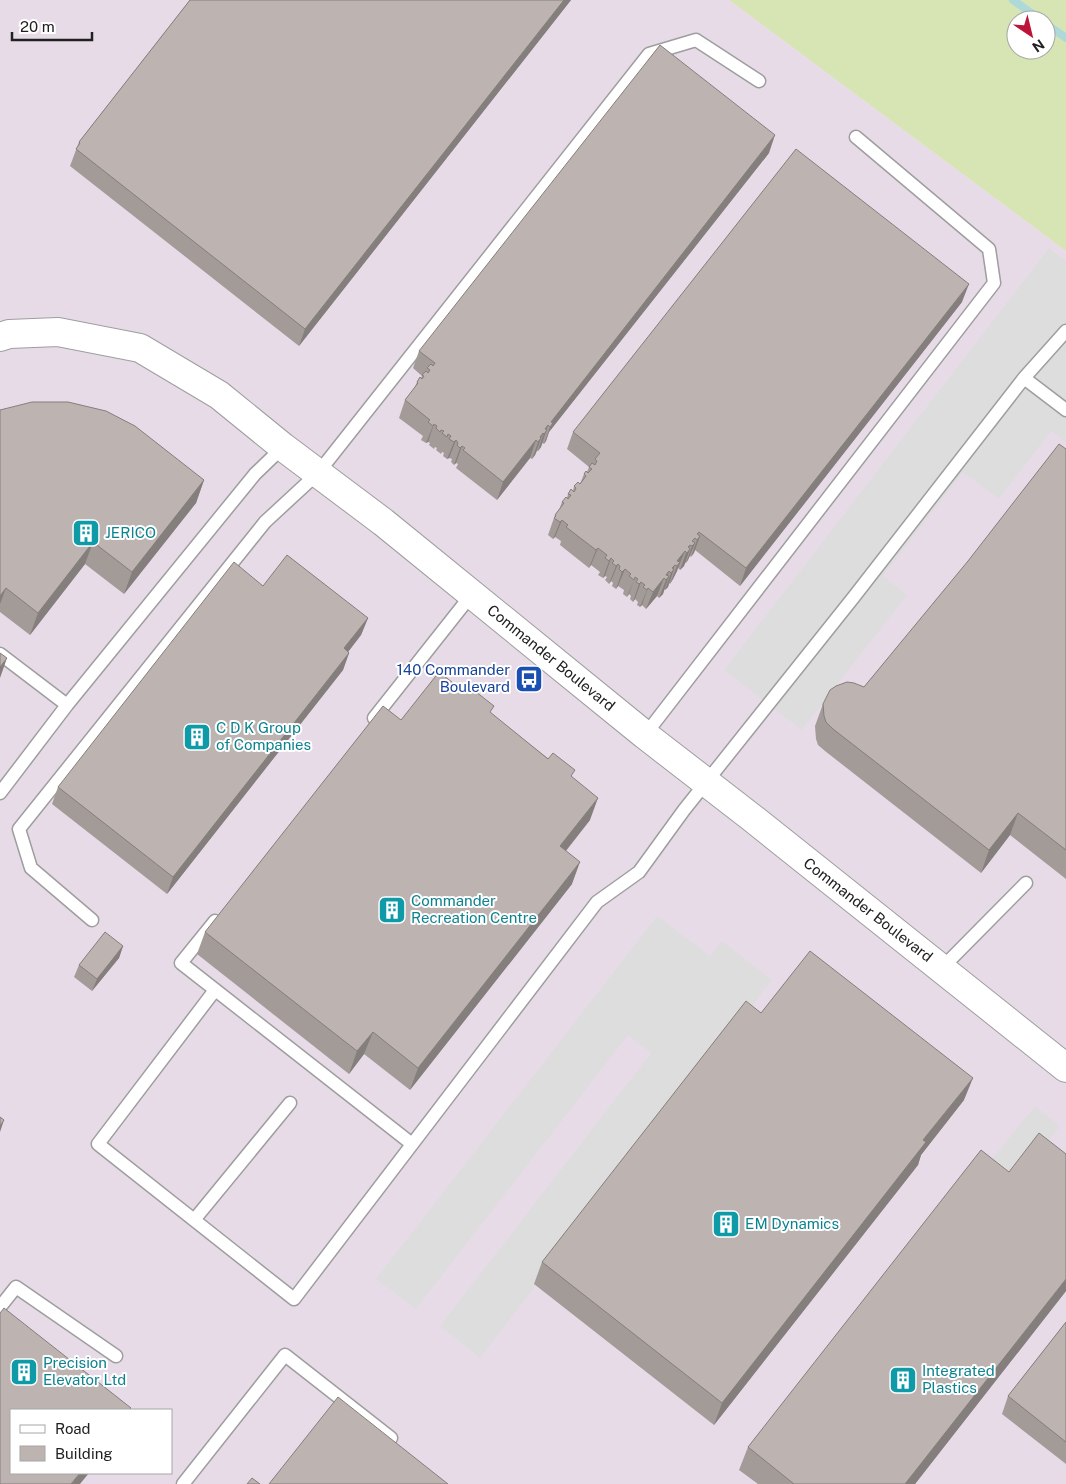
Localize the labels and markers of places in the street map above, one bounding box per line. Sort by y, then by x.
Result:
building icon: JERICO [71,518,101,548]
place label: JERICO [105,524,156,541]
place label: 140 Commander Boulevard [397,661,510,695]
bus stop icon: 140 Commander Boulevard [514,664,544,694]
place label: C D K Group of Companies [216,719,311,753]
building icon: C D K Group of Companies [182,722,212,752]
place label: Commander Recreation Centre [411,892,537,926]
building icon: Commander Recreation Centre [377,895,407,925]
building icon: EM Dynamics [711,1209,741,1239]
place label: EM Dynamics [745,1215,839,1232]
place label: Precision Elevator Ltd [43,1354,126,1388]
building icon: Precision Elevator Ltd [9,1357,39,1387]
place label: Integrated Plastics [922,1362,995,1396]
building icon: Integrated Plastics [888,1365,918,1395]

